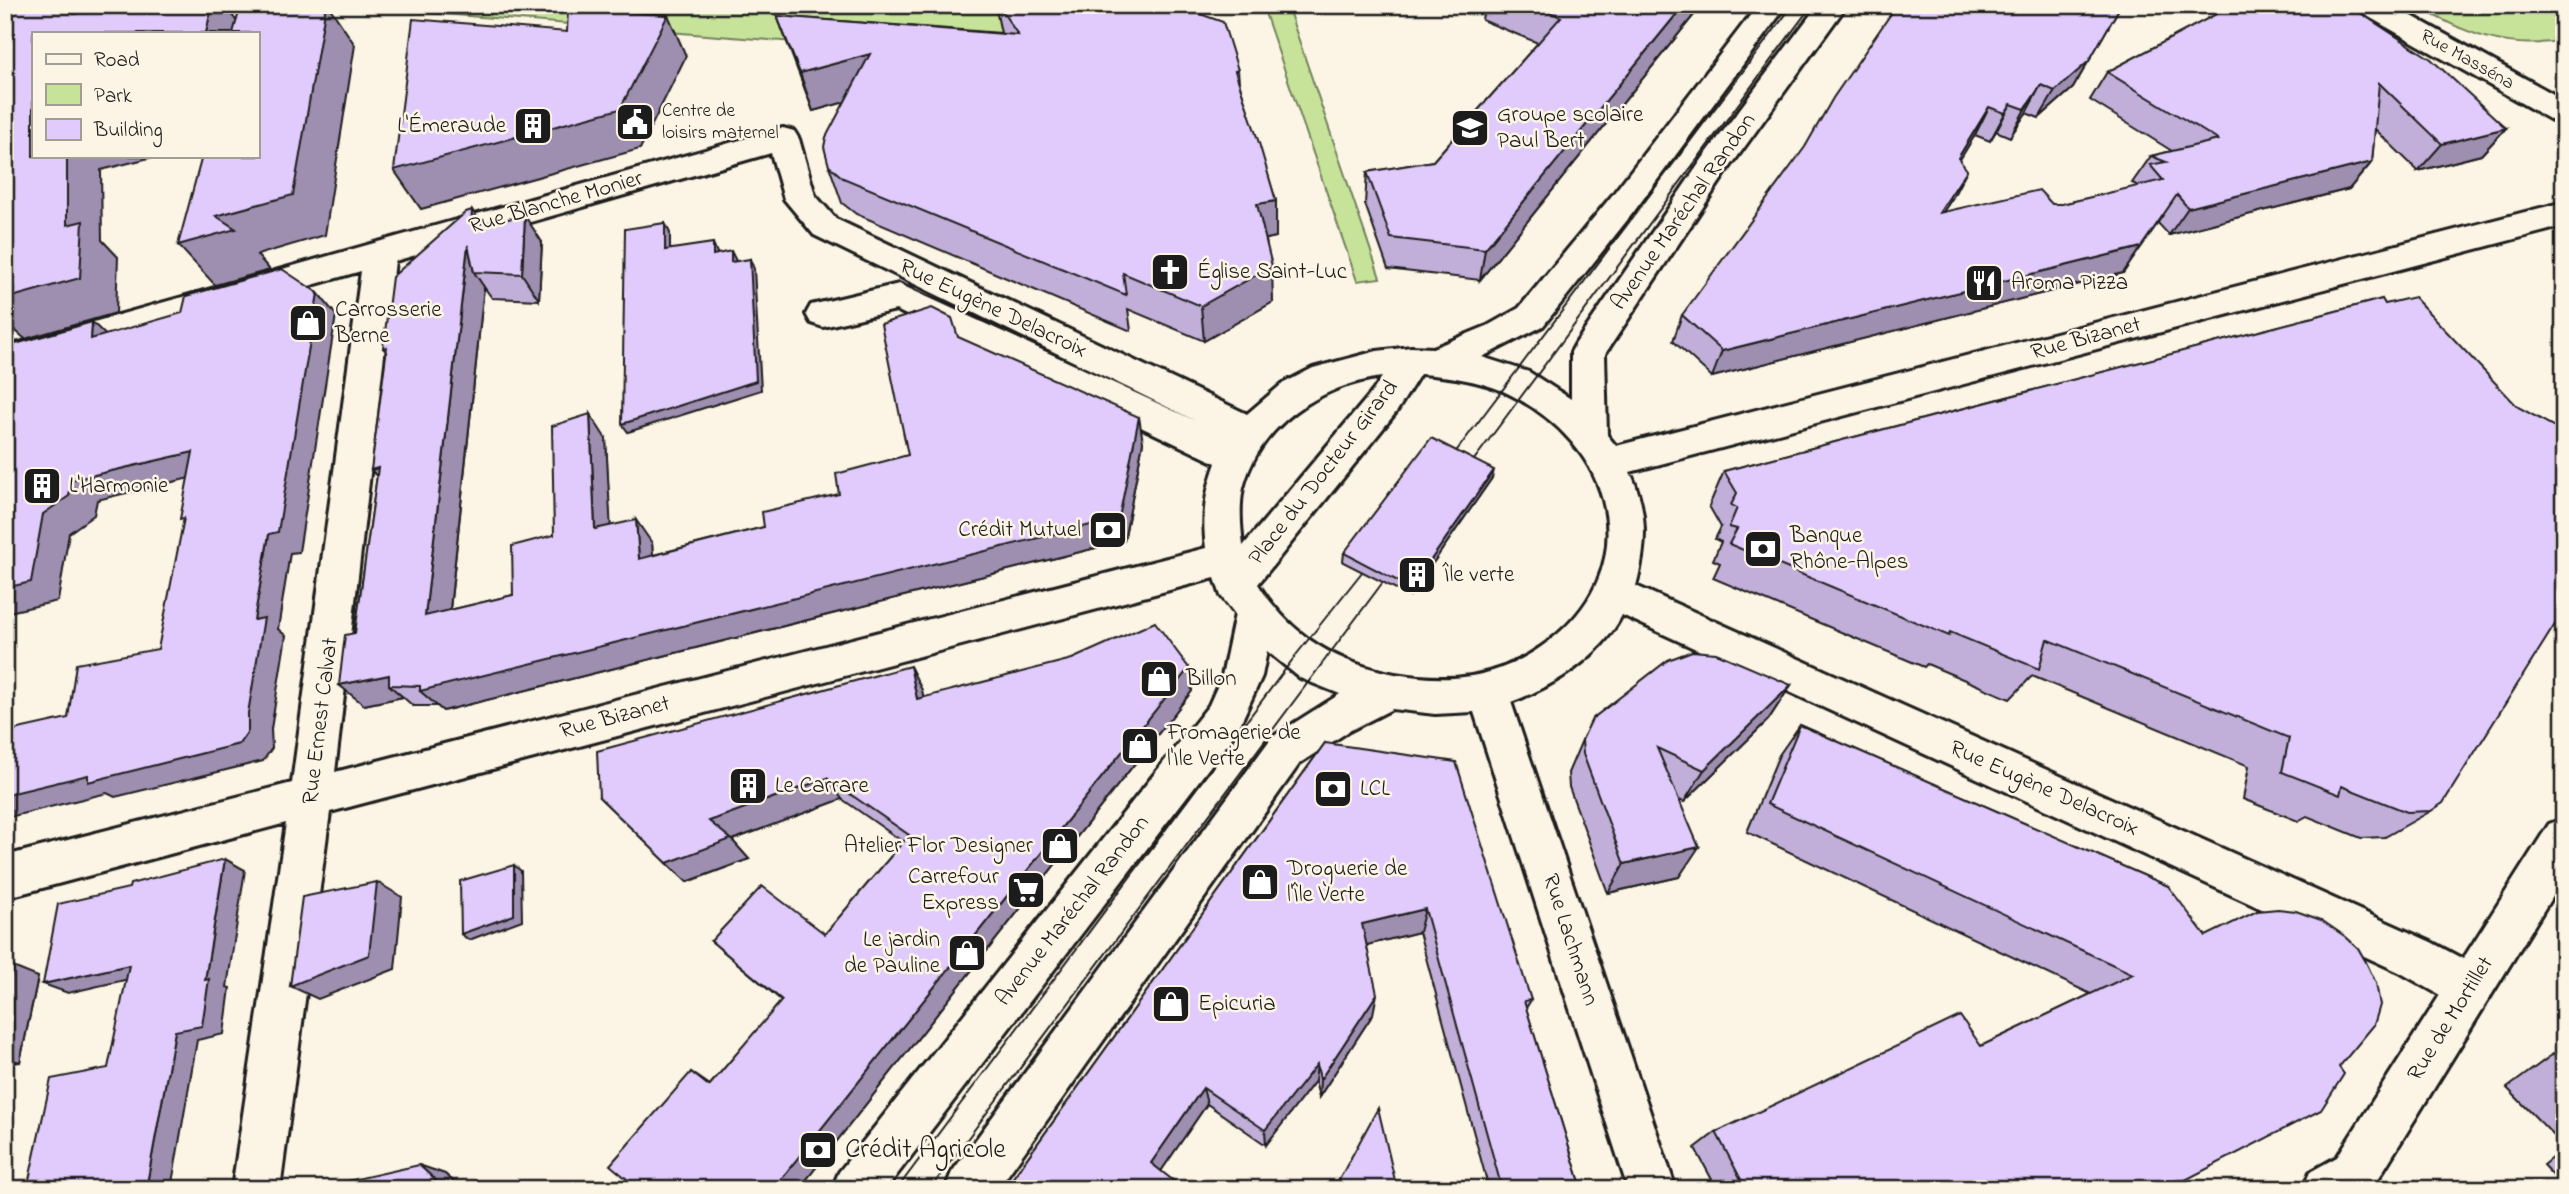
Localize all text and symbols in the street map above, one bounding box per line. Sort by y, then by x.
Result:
street label: Rue Masséna [2415,23,2519,97]
legend [32,32,259,158]
text: Road [94,46,140,76]
text: Park [94,82,133,112]
place label: Centre de loisirs maternel [662,98,779,147]
place label: Groupe scolaire Paul Bert [1497,99,1644,158]
public building icon: Centre de loisirs maternel [614,101,656,143]
building icon: L'Émeraude [512,105,554,147]
school or university icon: Groupe scolaire Paul Bert [1449,107,1491,149]
street label: Avenue Maréchal Randon [1603,107,1765,317]
place label: L'Émeraude [397,110,507,143]
text: Building [93,116,163,148]
street label: Rue Blanche Monier [465,162,648,244]
street label: Rue Eugène Delacroix [893,251,1092,368]
church icon: Église Saint-Luc [1149,251,1191,293]
place label: Église Saint-Luc [1197,256,1348,290]
restaurant icon: Aroma Pizza [1963,262,2005,304]
place label: Aroma Pizza [2011,267,2128,300]
place label: Carrosserie Berne [334,294,442,353]
shop icon: Carrosserie Berne [287,302,329,344]
street label: Rue Bizanet [2027,308,2145,370]
street label: Place du Docteur Girard [1241,373,1407,573]
building icon: L'Harmonie [21,465,63,507]
place label: L'Harmonie [69,470,169,503]
bank icon: Crédit Mutuel [1087,509,1129,551]
place label: Crédit Mutuel [958,514,1081,547]
place label: Banque Rhône-Alpes [1789,520,1908,579]
bank icon: Banque Rhône-Alpes [1742,528,1784,570]
building icon: Île verte [1396,554,1438,596]
place label: Île verte [1442,559,1515,592]
street label: Rue Ernest Calvat [294,636,348,806]
shop icon: Billon [1138,658,1180,700]
place label: Billon [1185,663,1237,696]
street label: Rue Bizanet [556,687,674,749]
place label: Fromagerie de l'Ile Verte [1166,717,1301,776]
shop icon: Fromagerie de l'Ile Verte [1119,725,1161,767]
street label: Rue Eugène Delacroix [1944,732,2144,847]
building icon: Le Carrare [727,765,769,807]
bank icon: LCL [1312,768,1354,810]
place label: Le Carrare [775,770,869,803]
place label: LCL [1360,773,1390,806]
street label: Avenue Maréchal Randon [988,809,1158,1013]
shop icon: Atelier Flor Designer [1039,825,1081,867]
place label: Atelier Flor Designer [844,830,1034,864]
place label: Droguerie de l'Île Verte [1286,853,1408,912]
place label: Carrefour Express [908,861,1000,920]
shop icon: Droguerie de l'Île Verte [1239,861,1281,903]
supermarket icon: Carrefour Express [1005,869,1047,911]
street label: Rue Lachmann [1533,870,1607,1010]
place label: Le jardin de Pauline [844,924,941,983]
shop icon: Le jardin de Pauline [946,932,988,974]
street label: Rue de Mortillet [2400,950,2503,1088]
shop icon: Epicuria [1150,983,1192,1025]
place label: Epicuria [1198,988,1276,1021]
bank icon: Crédit Agricole [797,1129,839,1171]
place label: Crédit Agricole [845,1130,1006,1171]

